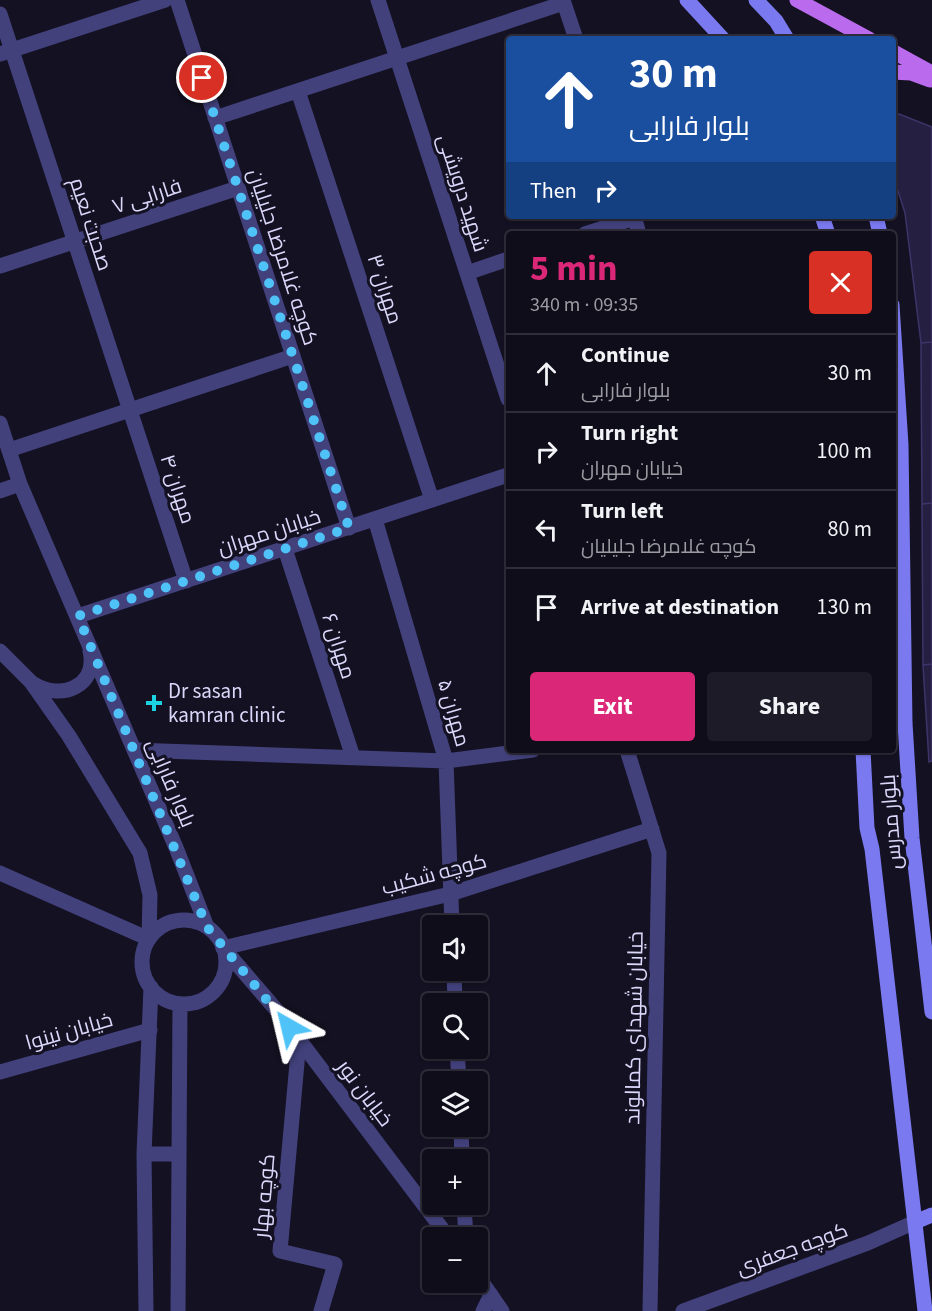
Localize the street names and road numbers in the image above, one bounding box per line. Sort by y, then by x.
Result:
street label: شهید درویشی [430,130,496,256]
street label: کوچه غلامرضا جلیلیان [240,165,326,349]
street label: فارابی ۷ [108,171,186,221]
street label: صحبت نعیم [62,174,120,274]
street label: مهران ۳ [360,250,410,328]
street label: مهران ۴ [153,450,203,528]
street label: خیابان مهران [213,501,325,563]
street label: مهران ۶ [314,609,364,683]
street label: مهران ۵ [430,676,478,750]
street label: بلوار فارابی [139,734,203,832]
street label: بلوار مدرس [873,773,909,871]
street label: کوچه شکیب [378,846,490,902]
street label: خیابان شهدای کمالوند [617,931,651,1125]
street label: خیابان نینوا [22,1004,116,1058]
street label: خیابان نور [329,1052,400,1133]
street label: کوچه بهار [245,1153,283,1240]
street label: کوچه جعفری [732,1215,852,1283]

